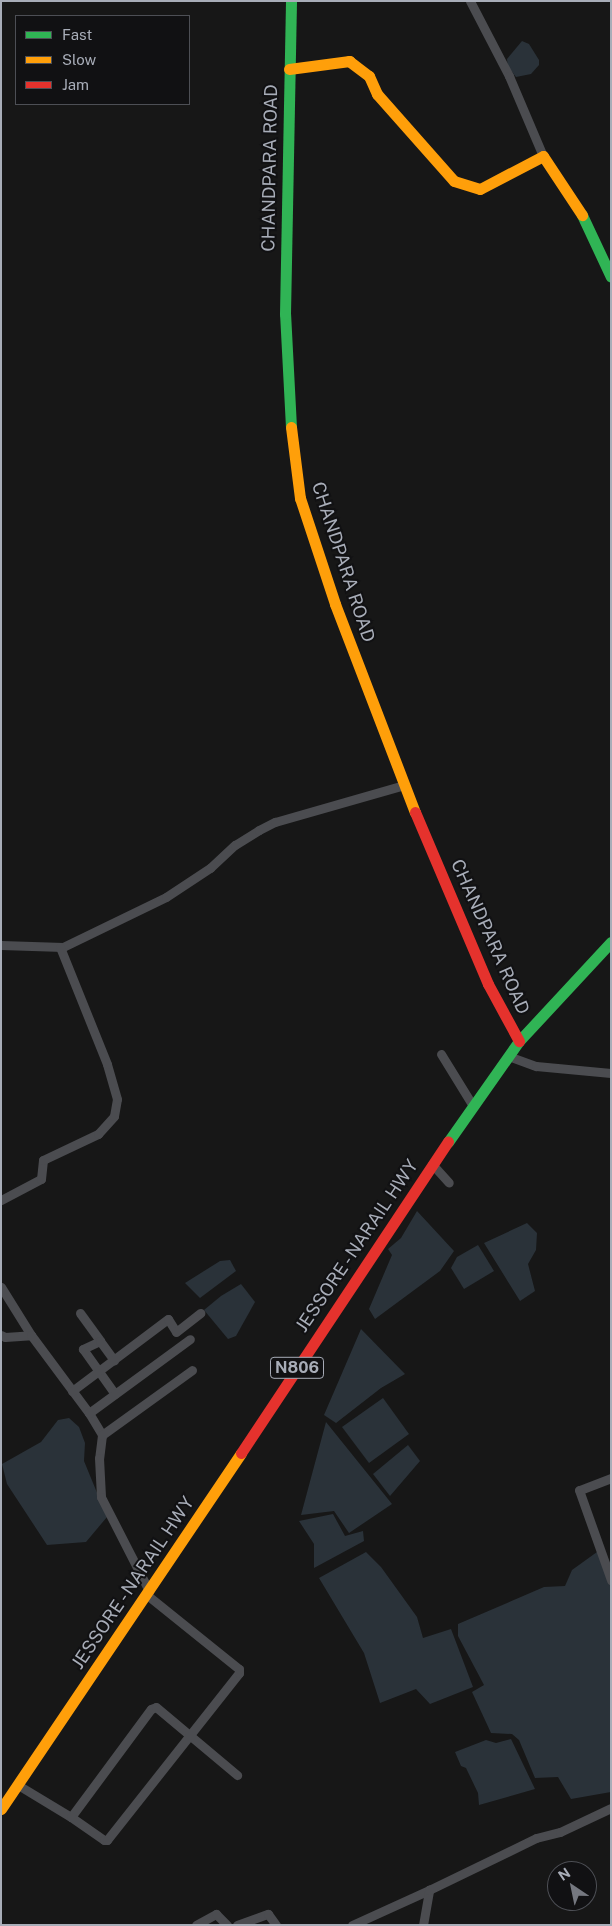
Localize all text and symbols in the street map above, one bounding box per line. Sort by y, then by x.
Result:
legend [15,15,190,105]
text: Fast [62,26,92,43]
text: Slow [62,51,96,68]
text: Jam [62,76,89,93]
street label: CHANDPARA ROAD [258,84,282,252]
street label: CHANDPARA ROAD [307,479,379,645]
street label: CHANDPARA ROAD [446,856,534,1018]
street label: JESSORE - NARAIL HWY [290,1154,424,1338]
road number: N806 [270,1355,324,1382]
street label: JESSORE - NARAIL HWY [66,1491,200,1675]
north arrow [547,1861,597,1911]
text: N [555,1865,573,1884]

